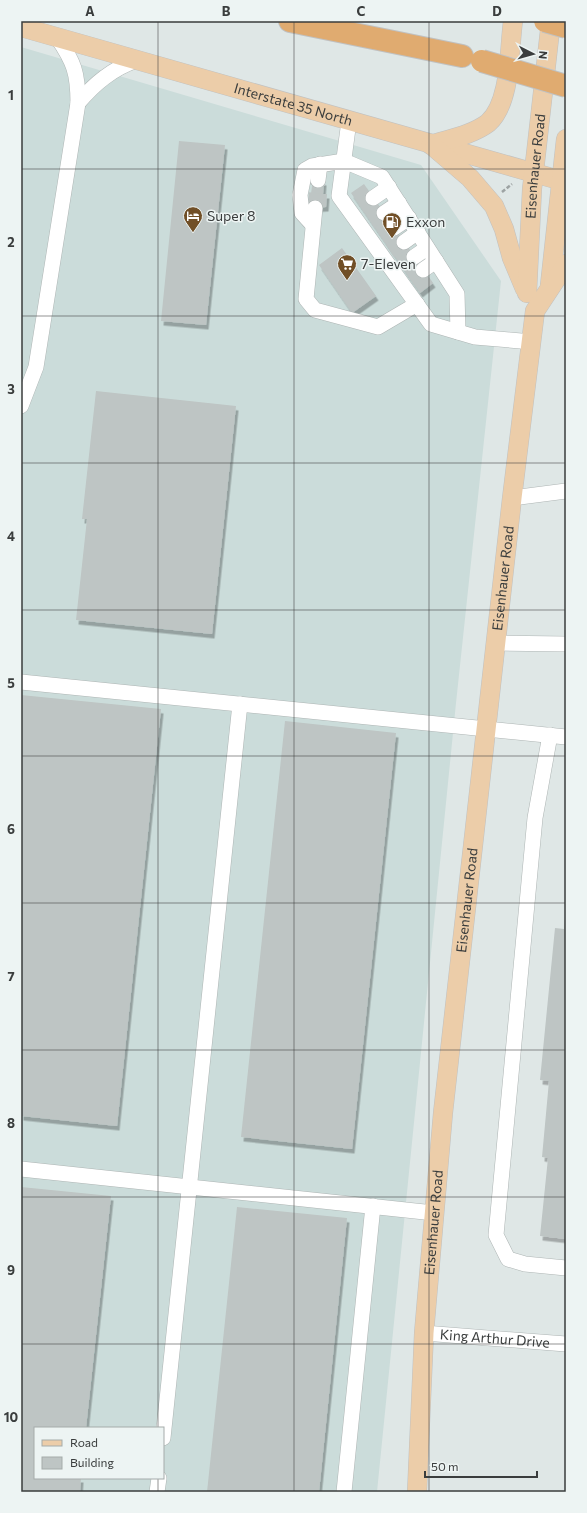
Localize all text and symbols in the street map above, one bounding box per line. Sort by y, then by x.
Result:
text: A [85,3,95,19]
text: B [222,3,231,19]
text: C [357,3,366,19]
text: D [492,3,502,19]
north arrow [513,34,553,74]
text: N [537,50,550,60]
street label: Interstate 35 North [232,79,355,129]
text: 1 [8,87,14,103]
street label: Eisenhauer Road [522,113,548,219]
hotel icon: Super 8 [182,205,204,233]
place label: Super 8 [207,207,255,224]
fuel station icon: Exxon [381,211,403,239]
place label: Exxon [406,213,445,230]
text: 2 [7,234,15,250]
supermarket icon: 7-Eleven [336,253,358,281]
place label: 7-Eleven [361,255,416,272]
text: 3 [7,381,15,397]
street label: Eisenhauer Road [488,525,517,632]
text: 4 [7,528,15,544]
text: 5 [7,675,15,691]
text: 6 [7,821,15,837]
street label: Eisenhauer Road [452,847,481,954]
text: 7 [7,968,15,984]
text: 8 [7,1115,15,1131]
street label: Eisenhauer Road [420,1169,446,1276]
text: 9 [7,1262,15,1278]
street label: King Arthur Drive [439,1325,550,1351]
text: 10 [4,1409,19,1425]
legend [34,1427,164,1479]
text: Road [70,1435,98,1449]
scale bar [425,1453,537,1479]
text: Building [70,1455,114,1469]
text: 50 m [431,1459,459,1473]

